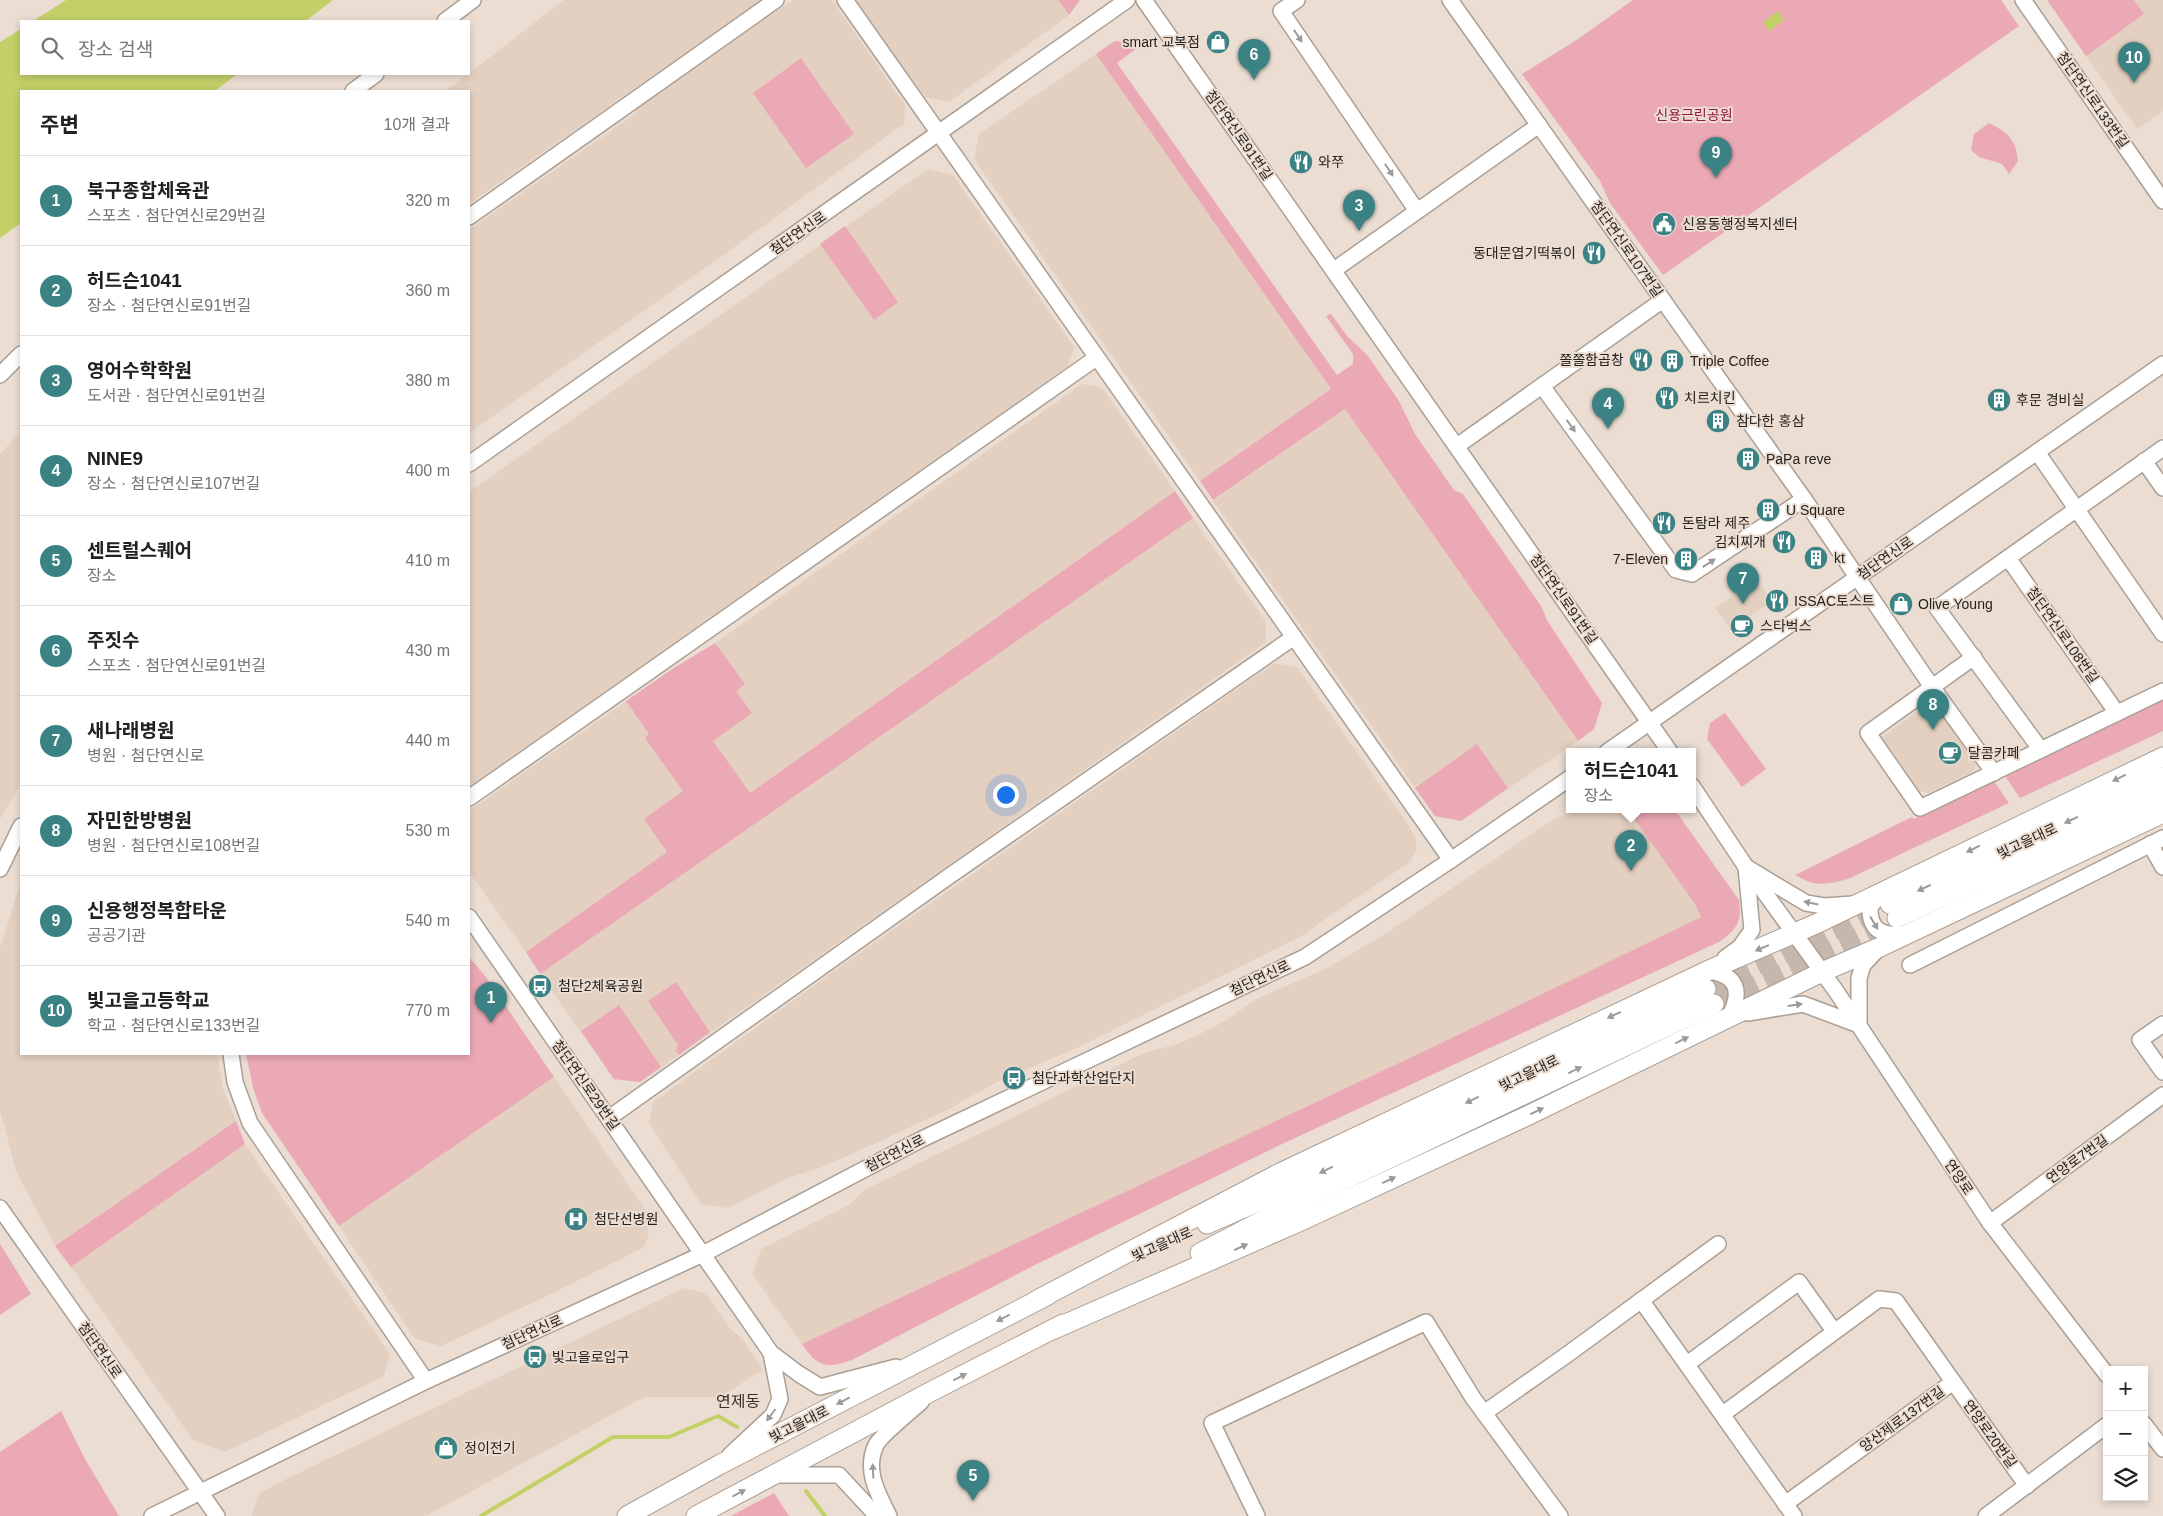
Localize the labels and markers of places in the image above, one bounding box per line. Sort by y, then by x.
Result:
shop icon: smart 교복점 [1205,29,1231,55]
place label: smart 교복점 [1122,34,1200,50]
pin: 6 [1238,39,1270,80]
pin: 10 [2118,42,2150,83]
pin: 9 [1700,137,1732,178]
restaurant icon: 와쭈 [1288,149,1314,175]
place label: 와쭈 [1318,154,1344,170]
pin: 3 [1343,190,1375,231]
public building icon: 신용동행정복지센터 [1651,211,1677,237]
place label: 신용동행정복지센터 [1682,216,1798,232]
restaurant icon: 동대문엽기떡볶이 [1581,240,1607,266]
place label: 동대문엽기떡볶이 [1473,245,1576,261]
restaurant icon: 쫄쫄함곱창 [1628,347,1654,373]
building icon: Triple Coffee [1659,348,1685,374]
place label: 쫄쫄함곱창 [1560,352,1624,368]
place label: Triple Coffee [1690,353,1770,369]
restaurant icon: 치르치킨 [1654,385,1680,411]
building icon: 후문 경비실 [1986,387,2012,413]
pin: 4 [1592,388,1624,429]
place label: 치르치킨 [1684,390,1736,406]
place label: 후문 경비실 [2016,392,2084,408]
building icon: 참다한 홍삼 [1705,408,1731,434]
place label: 참다한 홍삼 [1736,413,1804,429]
building icon: PaPa reve [1735,446,1761,472]
place label: PaPa reve [1766,451,1832,467]
building icon: U Square [1755,497,1781,523]
place label: U Square [1786,502,1845,518]
restaurant icon: 돈탐라 제주 [1651,510,1677,536]
place label: 돈탐라 제주 [1682,515,1750,531]
restaurant icon: 김치찌개 [1771,529,1797,555]
place label: 김치찌개 [1714,534,1766,550]
building icon: kt [1803,545,1829,571]
building icon: 7-Eleven [1673,546,1699,572]
place label: kt [1834,550,1845,566]
place label: 7-Eleven [1613,551,1668,567]
pin: 7 [1727,563,1759,604]
restaurant icon: ISSAC토스트 [1764,588,1790,614]
shop icon: Olive Young [1888,591,1914,617]
place label: ISSAC토스트 [1794,593,1875,609]
place label: Olive Young [1918,596,1993,612]
cafe icon: 스타벅스 [1729,613,1755,639]
place label: 스타벅스 [1760,618,1812,634]
pin: 8 [1917,689,1949,730]
cafe icon: 달콤카페 [1937,740,1963,766]
place label: 달콤카페 [1968,745,2020,761]
pin: 2 [1615,830,1647,871]
bus stop icon: 첨단2체육공원 [527,973,553,999]
place label: 첨단2체육공원 [558,978,643,994]
pin: 1 [475,982,507,1023]
bus stop icon: 첨단과학산업단지 [1001,1065,1027,1091]
place label: 첨단과학산업단지 [1032,1070,1135,1086]
hospital icon: 첨단선병원 [563,1206,589,1232]
place label: 첨단선병원 [594,1211,658,1227]
bus stop icon: 빛고을로입구 [522,1344,548,1370]
place label: 빛고을로입구 [552,1349,629,1365]
shop icon: 정이전기 [433,1435,459,1461]
place label: 정이전기 [464,1440,516,1456]
pin: 5 [957,1460,989,1501]

